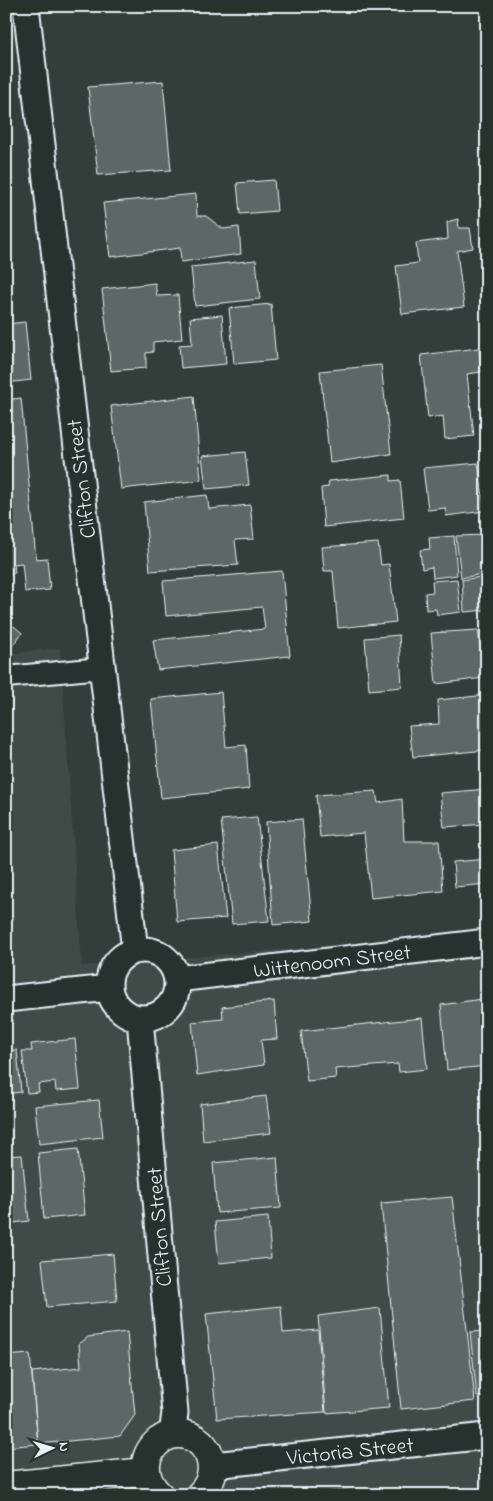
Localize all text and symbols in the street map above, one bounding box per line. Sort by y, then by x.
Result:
street label: Clifton Street [60,417,106,540]
street label: Wittenoom Street [252,937,414,989]
street label: Clifton Street [140,1165,182,1288]
north arrow [28,1424,78,1474]
street label: Victoria Street [284,1430,416,1476]
text: N [53,1441,74,1453]

